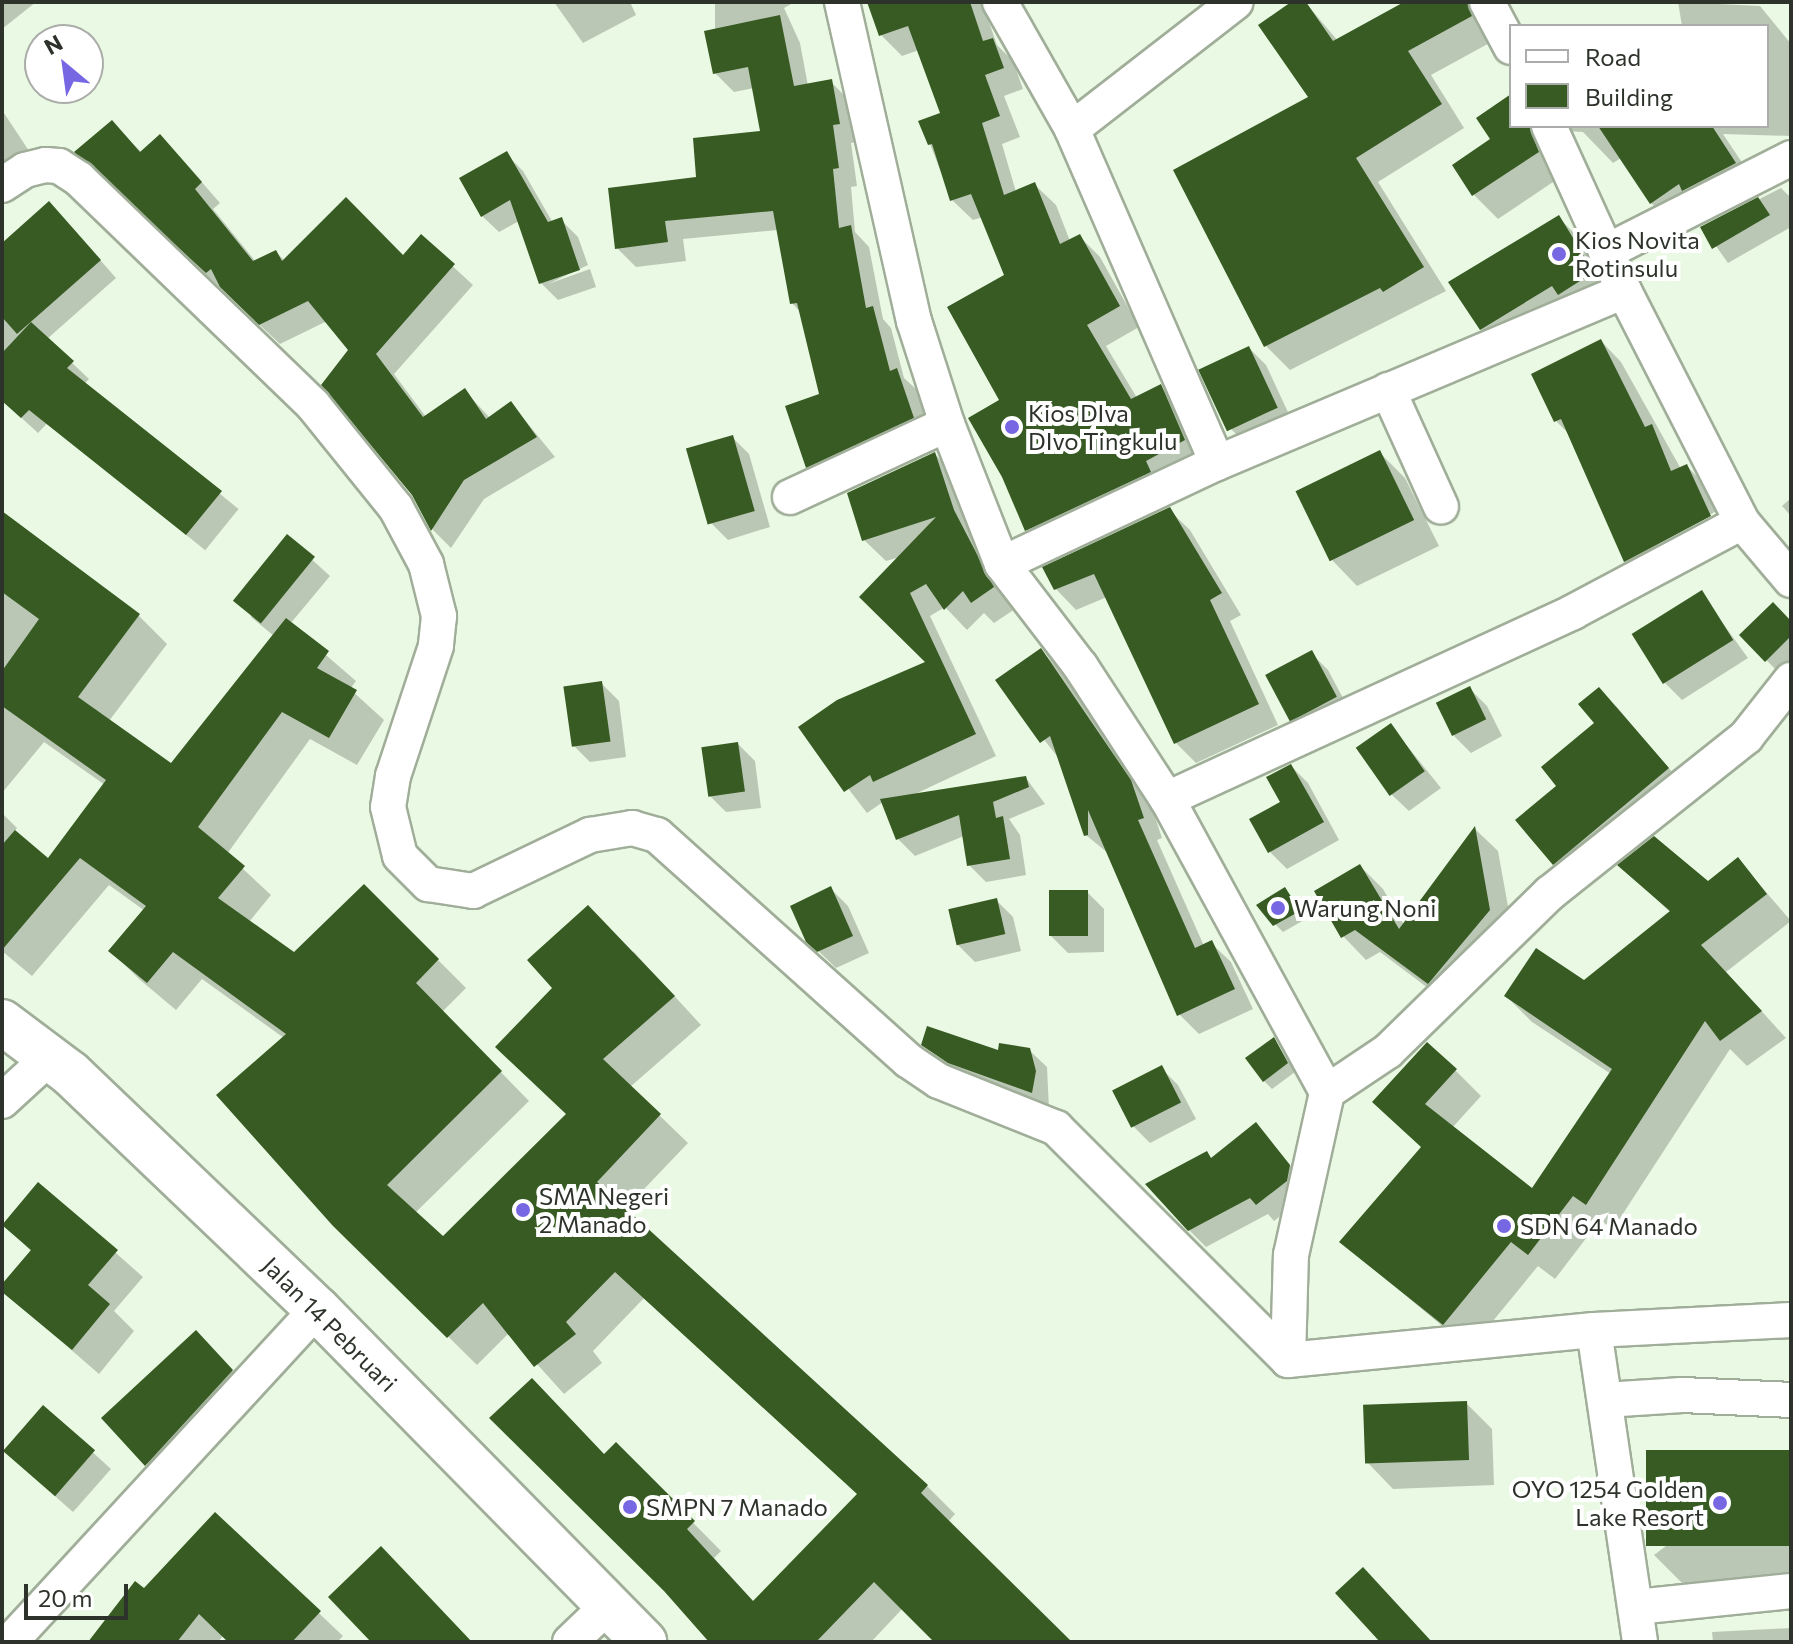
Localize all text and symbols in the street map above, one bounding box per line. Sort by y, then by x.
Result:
north arrow [24,24,104,104]
legend [1509,24,1769,128]
text: N [39,29,67,60]
text: Road [1585,42,1641,71]
text: Building [1585,82,1673,111]
place label: Kios Novita Rotinsulu [1575,226,1700,282]
marker: Kios Novita Rotinsulu [1550,245,1568,263]
place label: Kios DIva DIvo Tingkulu [1028,399,1177,455]
marker: Kios DIva DIvo Tingkulu [1003,418,1021,436]
place label: Warung Noni [1294,894,1436,922]
marker: Warung Noni [1269,899,1287,917]
place label: SMA Negeri 2 Manado [539,1182,669,1238]
marker: SMA Negeri 2 Manado [514,1201,532,1219]
place label: SDN 64 Manado [1520,1212,1698,1240]
marker: SDN 64 Manado [1495,1217,1513,1235]
street label: Jalan 14 Pebruari [257,1251,403,1397]
place label: OYO 1254 Golden Lake Resort [1512,1475,1704,1531]
place label: SMPN 7 Manado [646,1493,828,1521]
marker: OYO 1254 Golden Lake Resort [1711,1494,1729,1512]
marker: SMPN 7 Manado [621,1498,639,1516]
scale bar [28,1568,132,1618]
text: 20 m [38,1583,92,1612]

